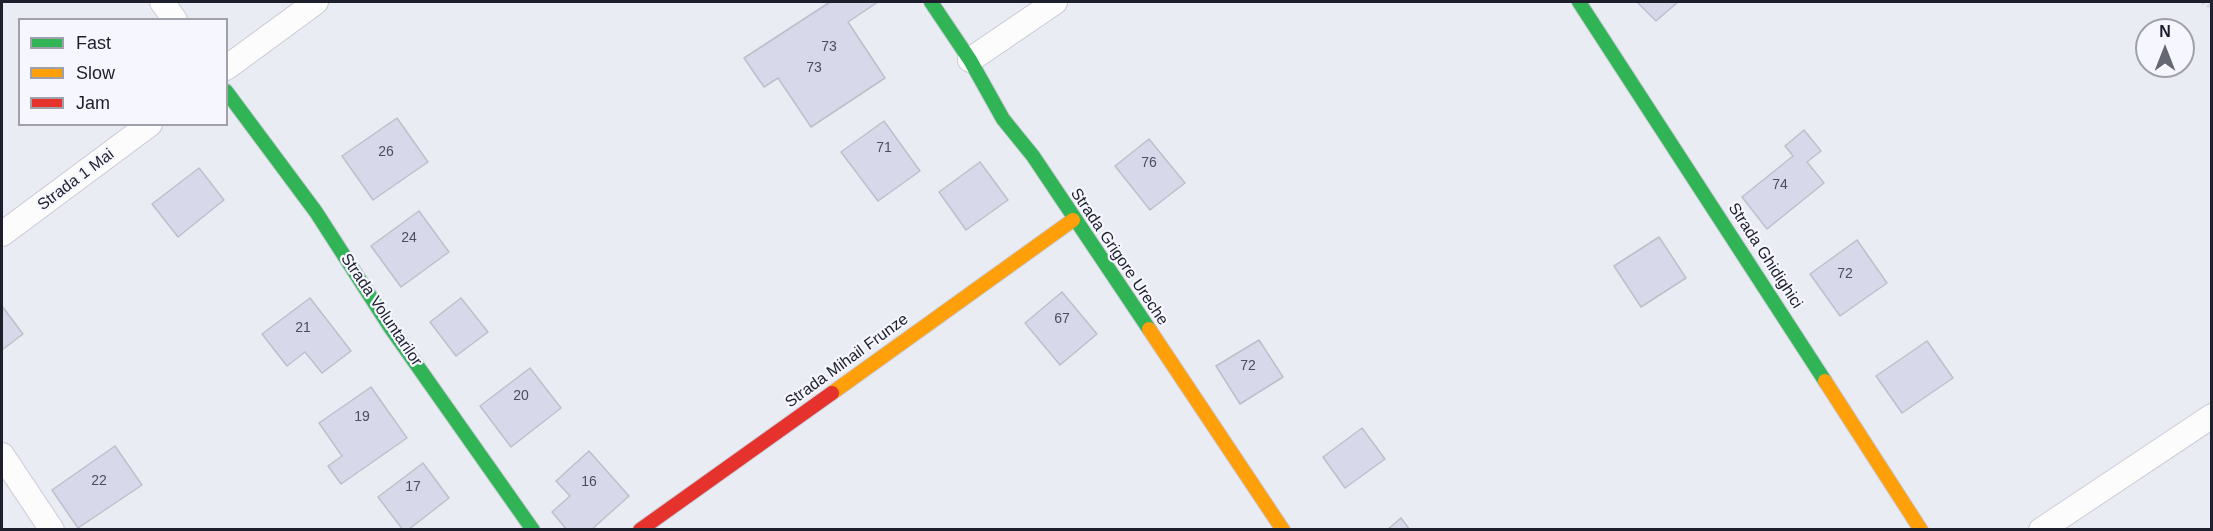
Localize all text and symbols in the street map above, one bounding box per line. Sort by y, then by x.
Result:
legend [18,18,228,126]
north arrow [2135,18,2195,78]
text: N [2159,23,2171,40]
text: Fast [76,33,111,53]
house number: 73 [821,39,837,55]
house number: 73 [806,60,822,76]
text: Slow [76,63,115,83]
text: Jam [76,93,110,113]
house number: 71 [876,140,892,156]
house number: 26 [378,144,394,160]
street label: Strada 1 Mai [34,145,118,215]
house number: 76 [1141,155,1157,171]
house number: 74 [1772,177,1788,193]
street label: Strada Grigore Ureche [1066,185,1172,329]
street label: Strada Ghidighici [1724,200,1806,312]
house number: 24 [401,230,417,246]
street label: Strada Voluntarilor [336,250,426,370]
house number: 72 [1837,266,1853,282]
street label: Strada Mihail Frunze [782,310,912,412]
house number: 67 [1054,311,1070,327]
house number: 21 [295,320,311,336]
house number: 72 [1240,358,1256,374]
house number: 20 [513,388,529,404]
house number: 19 [354,409,370,425]
house number: 22 [91,473,107,489]
house number: 16 [581,474,597,490]
house number: 17 [405,479,421,495]

